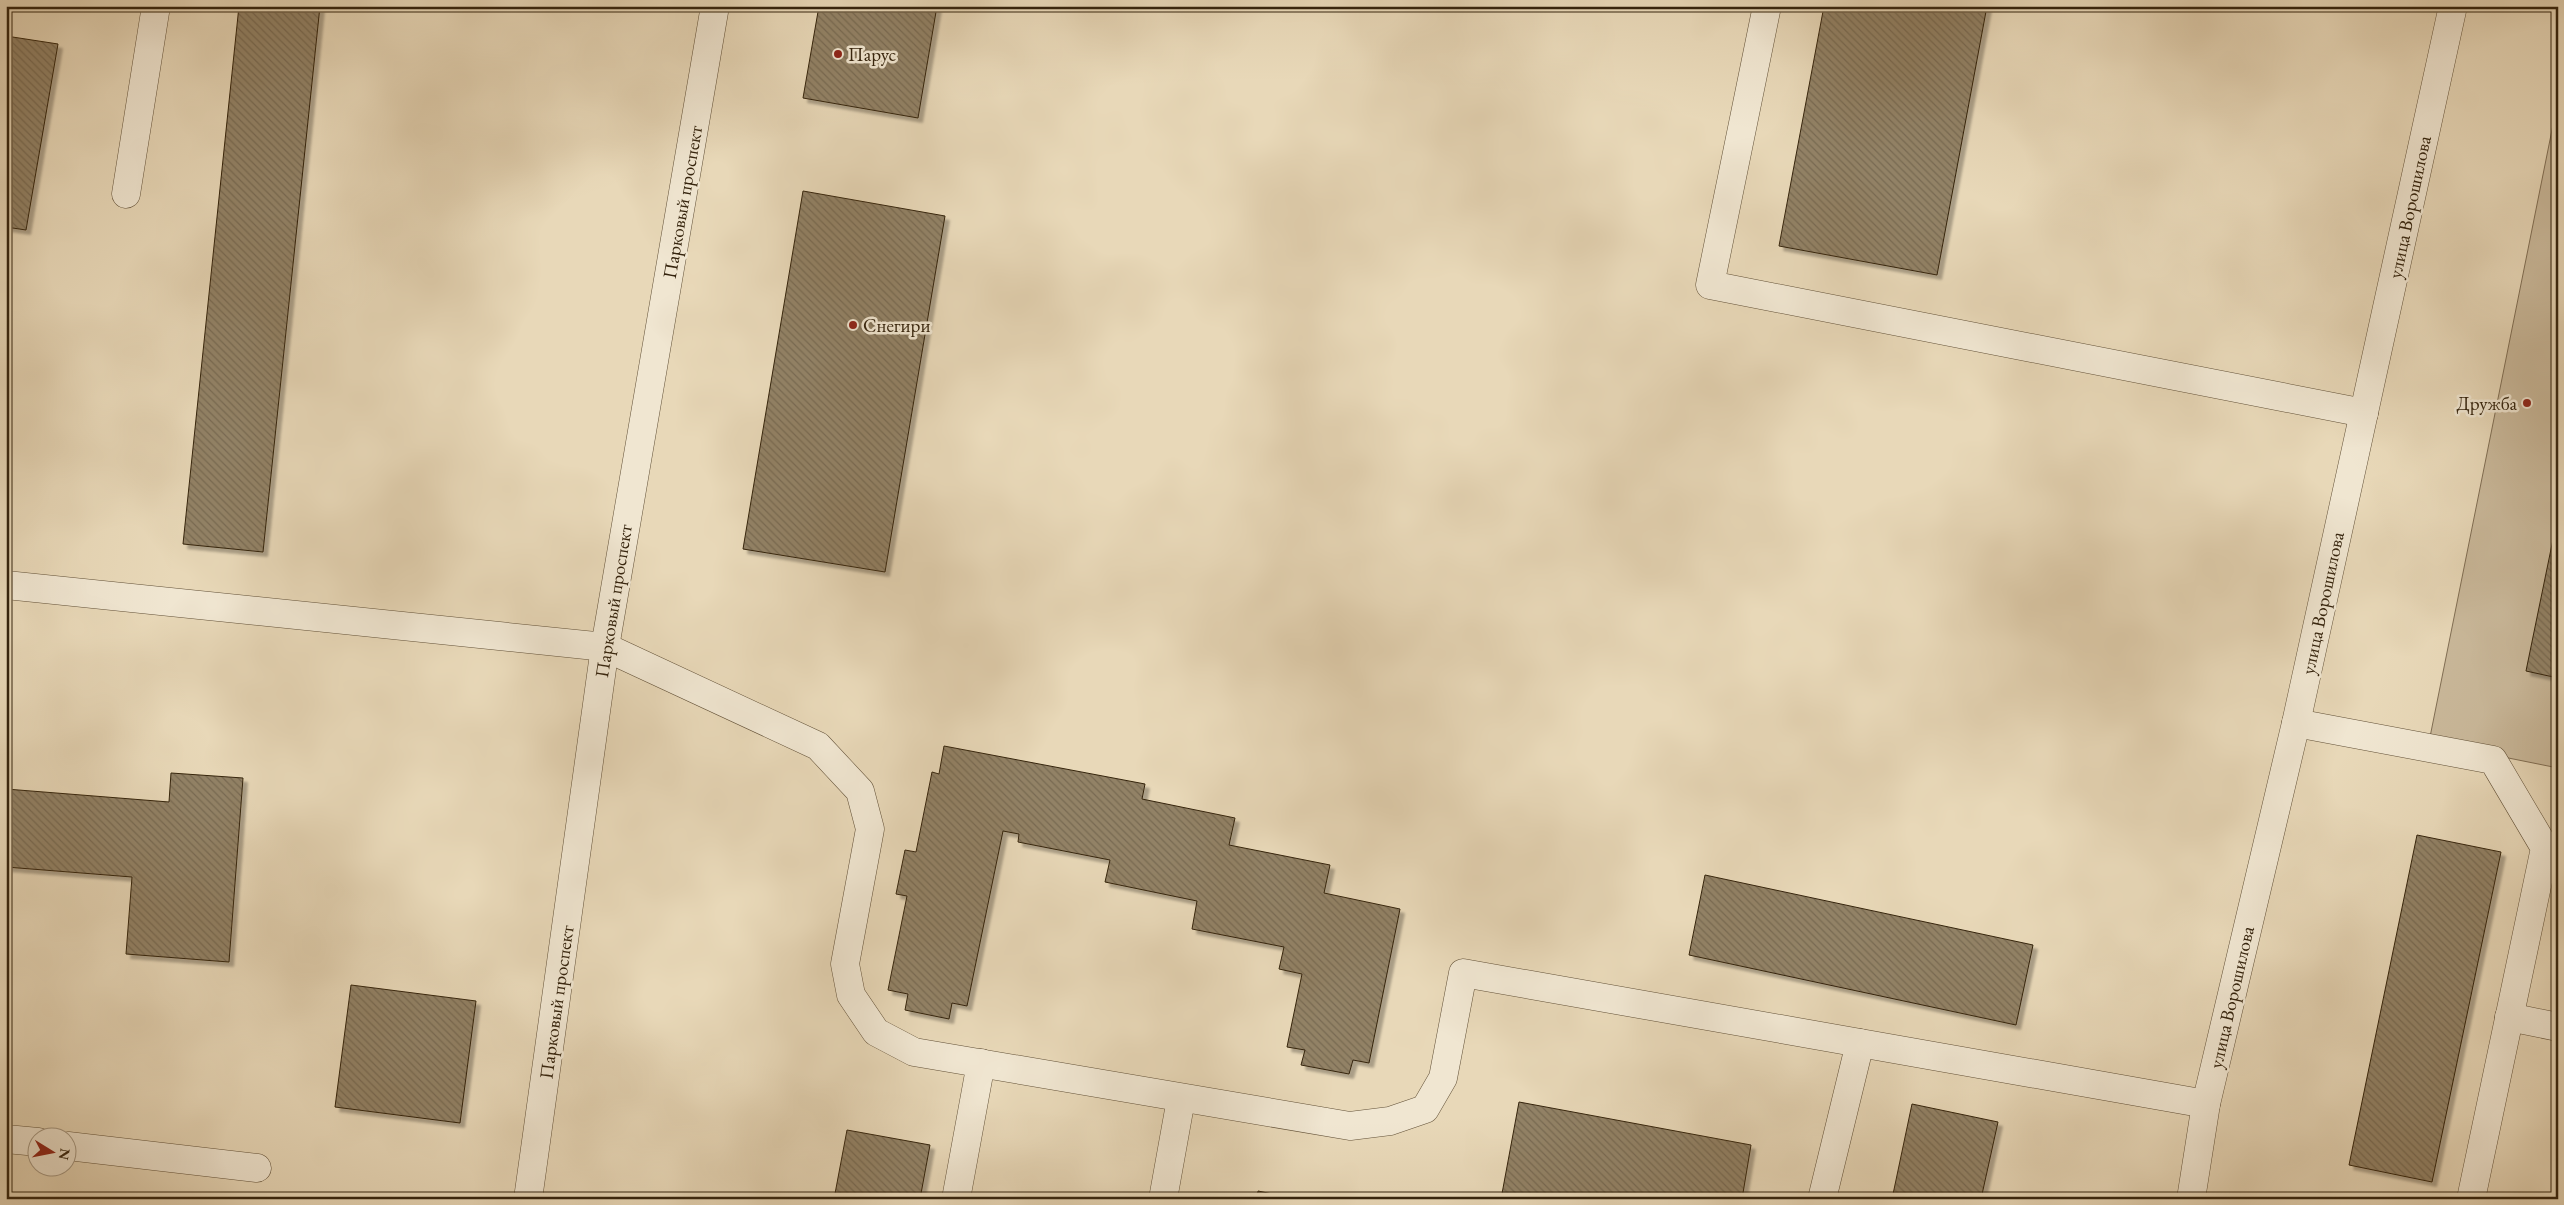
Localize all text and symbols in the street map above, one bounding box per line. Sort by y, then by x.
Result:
place label: Парус [848,42,897,67]
marker: Парус [832,48,844,60]
street label: Парковый проспект [657,123,708,281]
street label: улица Ворошилова [2382,133,2437,281]
place label: Снегири [863,313,930,338]
marker: Снегири [847,319,859,331]
place label: Дружба [2456,391,2517,416]
marker: Дружба [2521,397,2533,409]
street label: Парковый проспект [589,522,638,680]
street label: улица Ворошилова [2295,529,2350,677]
street label: Парковый проспект [533,923,580,1081]
street label: улица Ворошилова [2203,923,2260,1071]
north arrow [28,1128,78,1178]
text: N [55,1147,75,1162]

